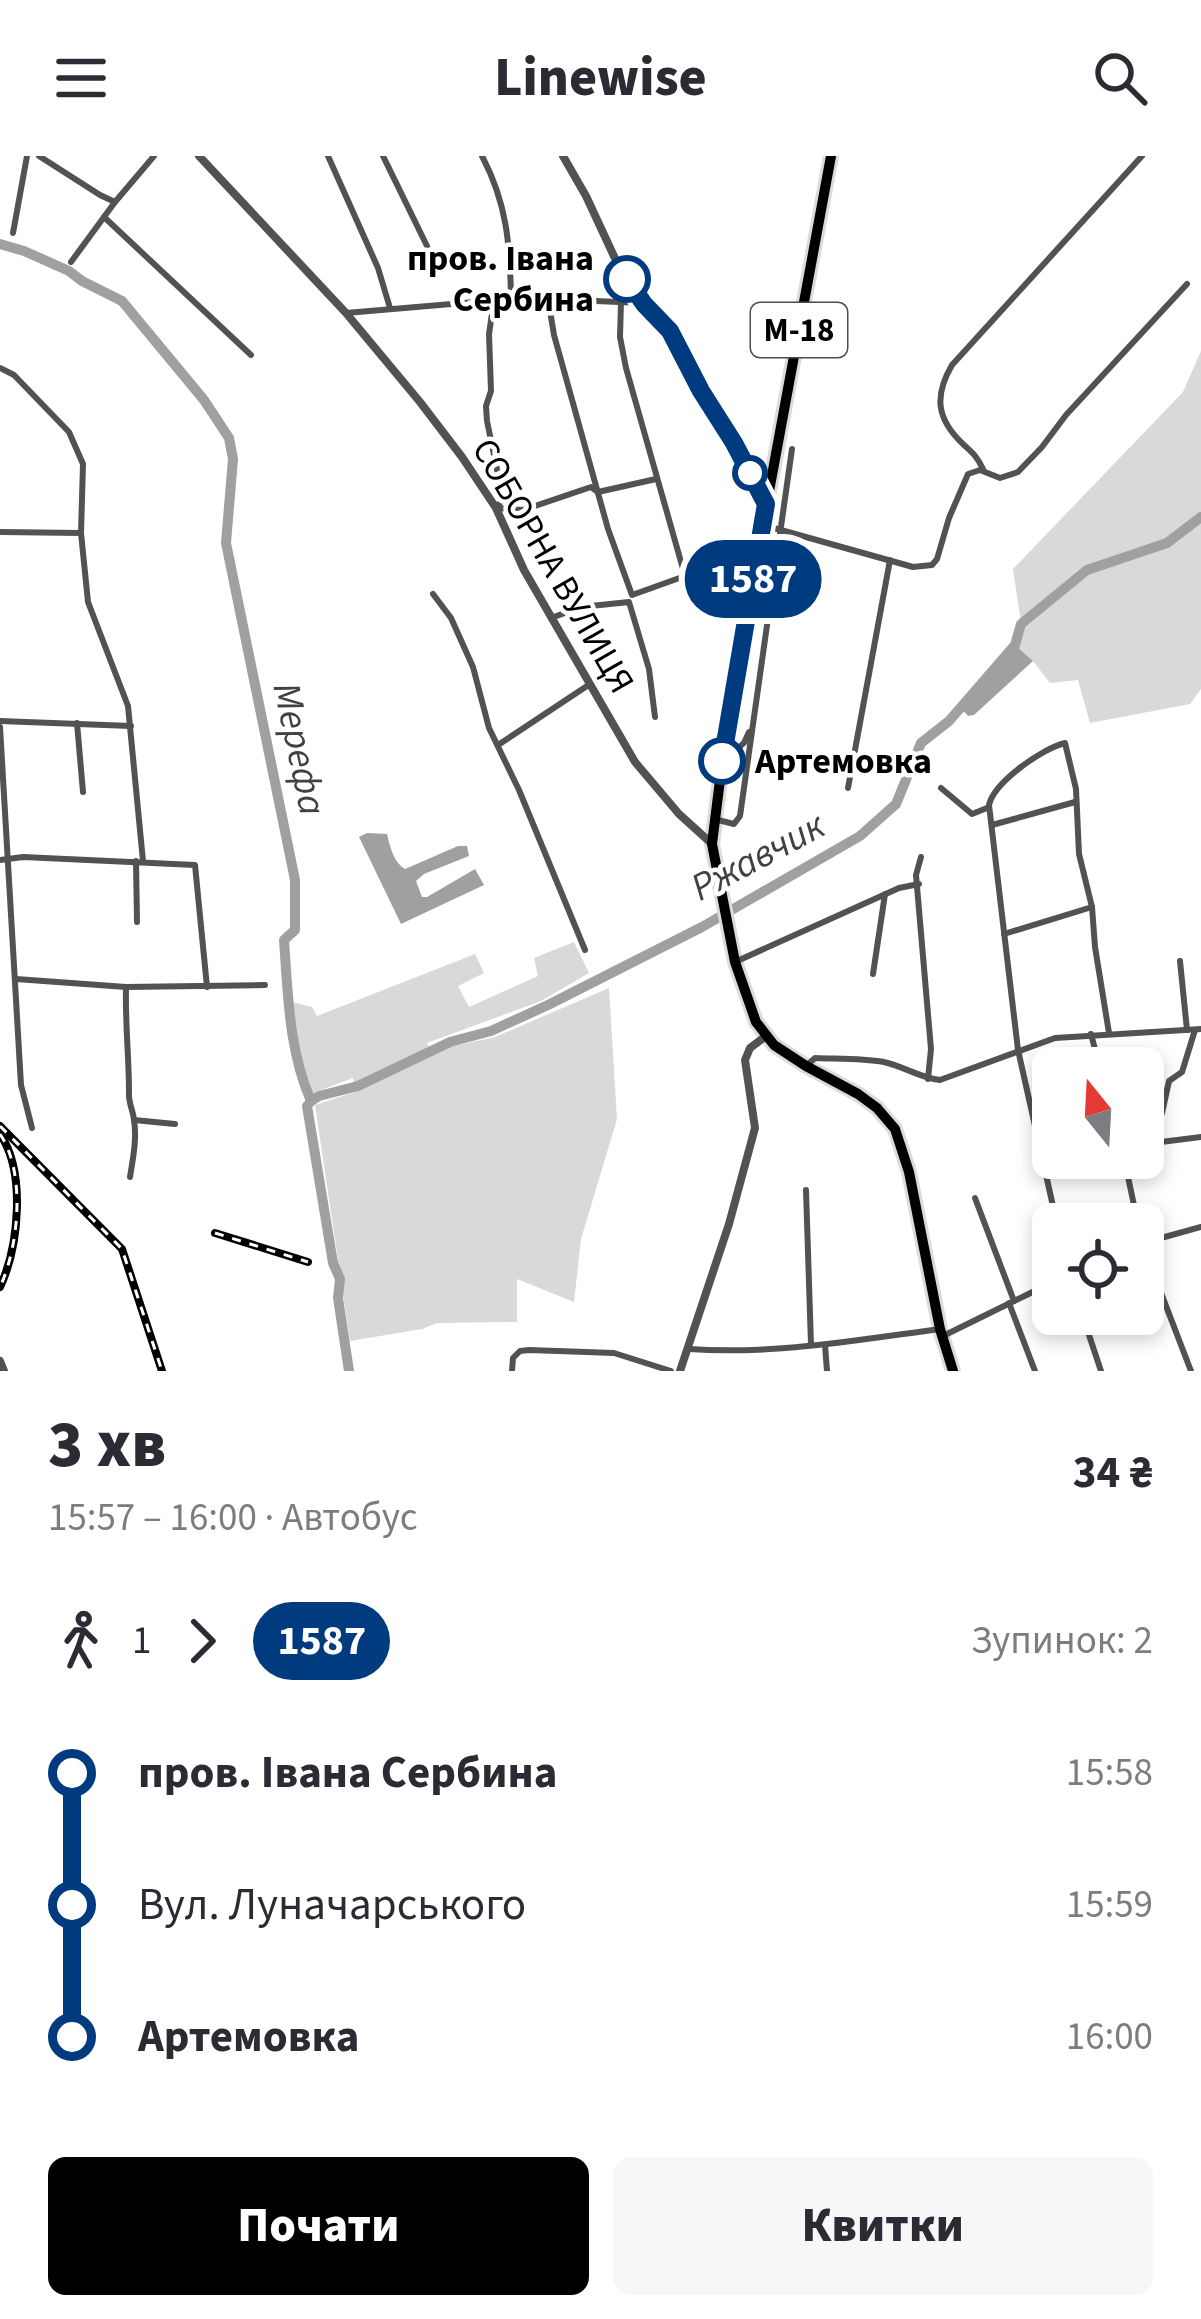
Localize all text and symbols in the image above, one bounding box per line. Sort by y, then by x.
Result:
text: Linewise [494,40,707,117]
icon: menu [48,45,114,111]
icon: search [1087,45,1153,111]
place label: пров. Івана Сербина [407,233,594,325]
marker: пров. Івана Сербина [605,257,649,301]
road number: М-18 [751,303,847,357]
street label: СОБОРНА ВУЛИЦЯ [459,429,647,703]
unlabelled marker [734,457,766,489]
line badge: 1587 [669,540,837,618]
text: 1587 [709,549,797,609]
water label: Мерефа [258,678,340,820]
place label: Артемовка [754,736,932,787]
marker: Артемовка [700,739,744,783]
water label: Ржавчик [681,798,835,916]
north arrow [1032,1047,1164,1179]
map controls [1032,1047,1164,1335]
button: locate [1032,1203,1164,1335]
text: 3 хв [48,1398,166,1492]
text: 34 ₴ [1073,1441,1153,1505]
text: 15:57 – 16:00 · Автобус [48,1490,418,1546]
icon: walk [48,1608,114,1674]
icon: forward [169,1608,235,1674]
text: 1587 [277,1611,366,1671]
text: 1 [132,1613,151,1669]
text: Зупинок: 2 [971,1613,1153,1669]
text: пров. Івана Сербина [138,1741,557,1805]
text: 15:58 [1066,1745,1153,1801]
text: Вул. Луначарського [138,1873,526,1937]
text: 15:59 [1066,1877,1153,1933]
text: Артемовка [138,2005,359,2069]
text: 16:00 [1066,2009,1153,2065]
button: Почати [48,2157,589,2295]
button: Квитки [613,2157,1153,2295]

